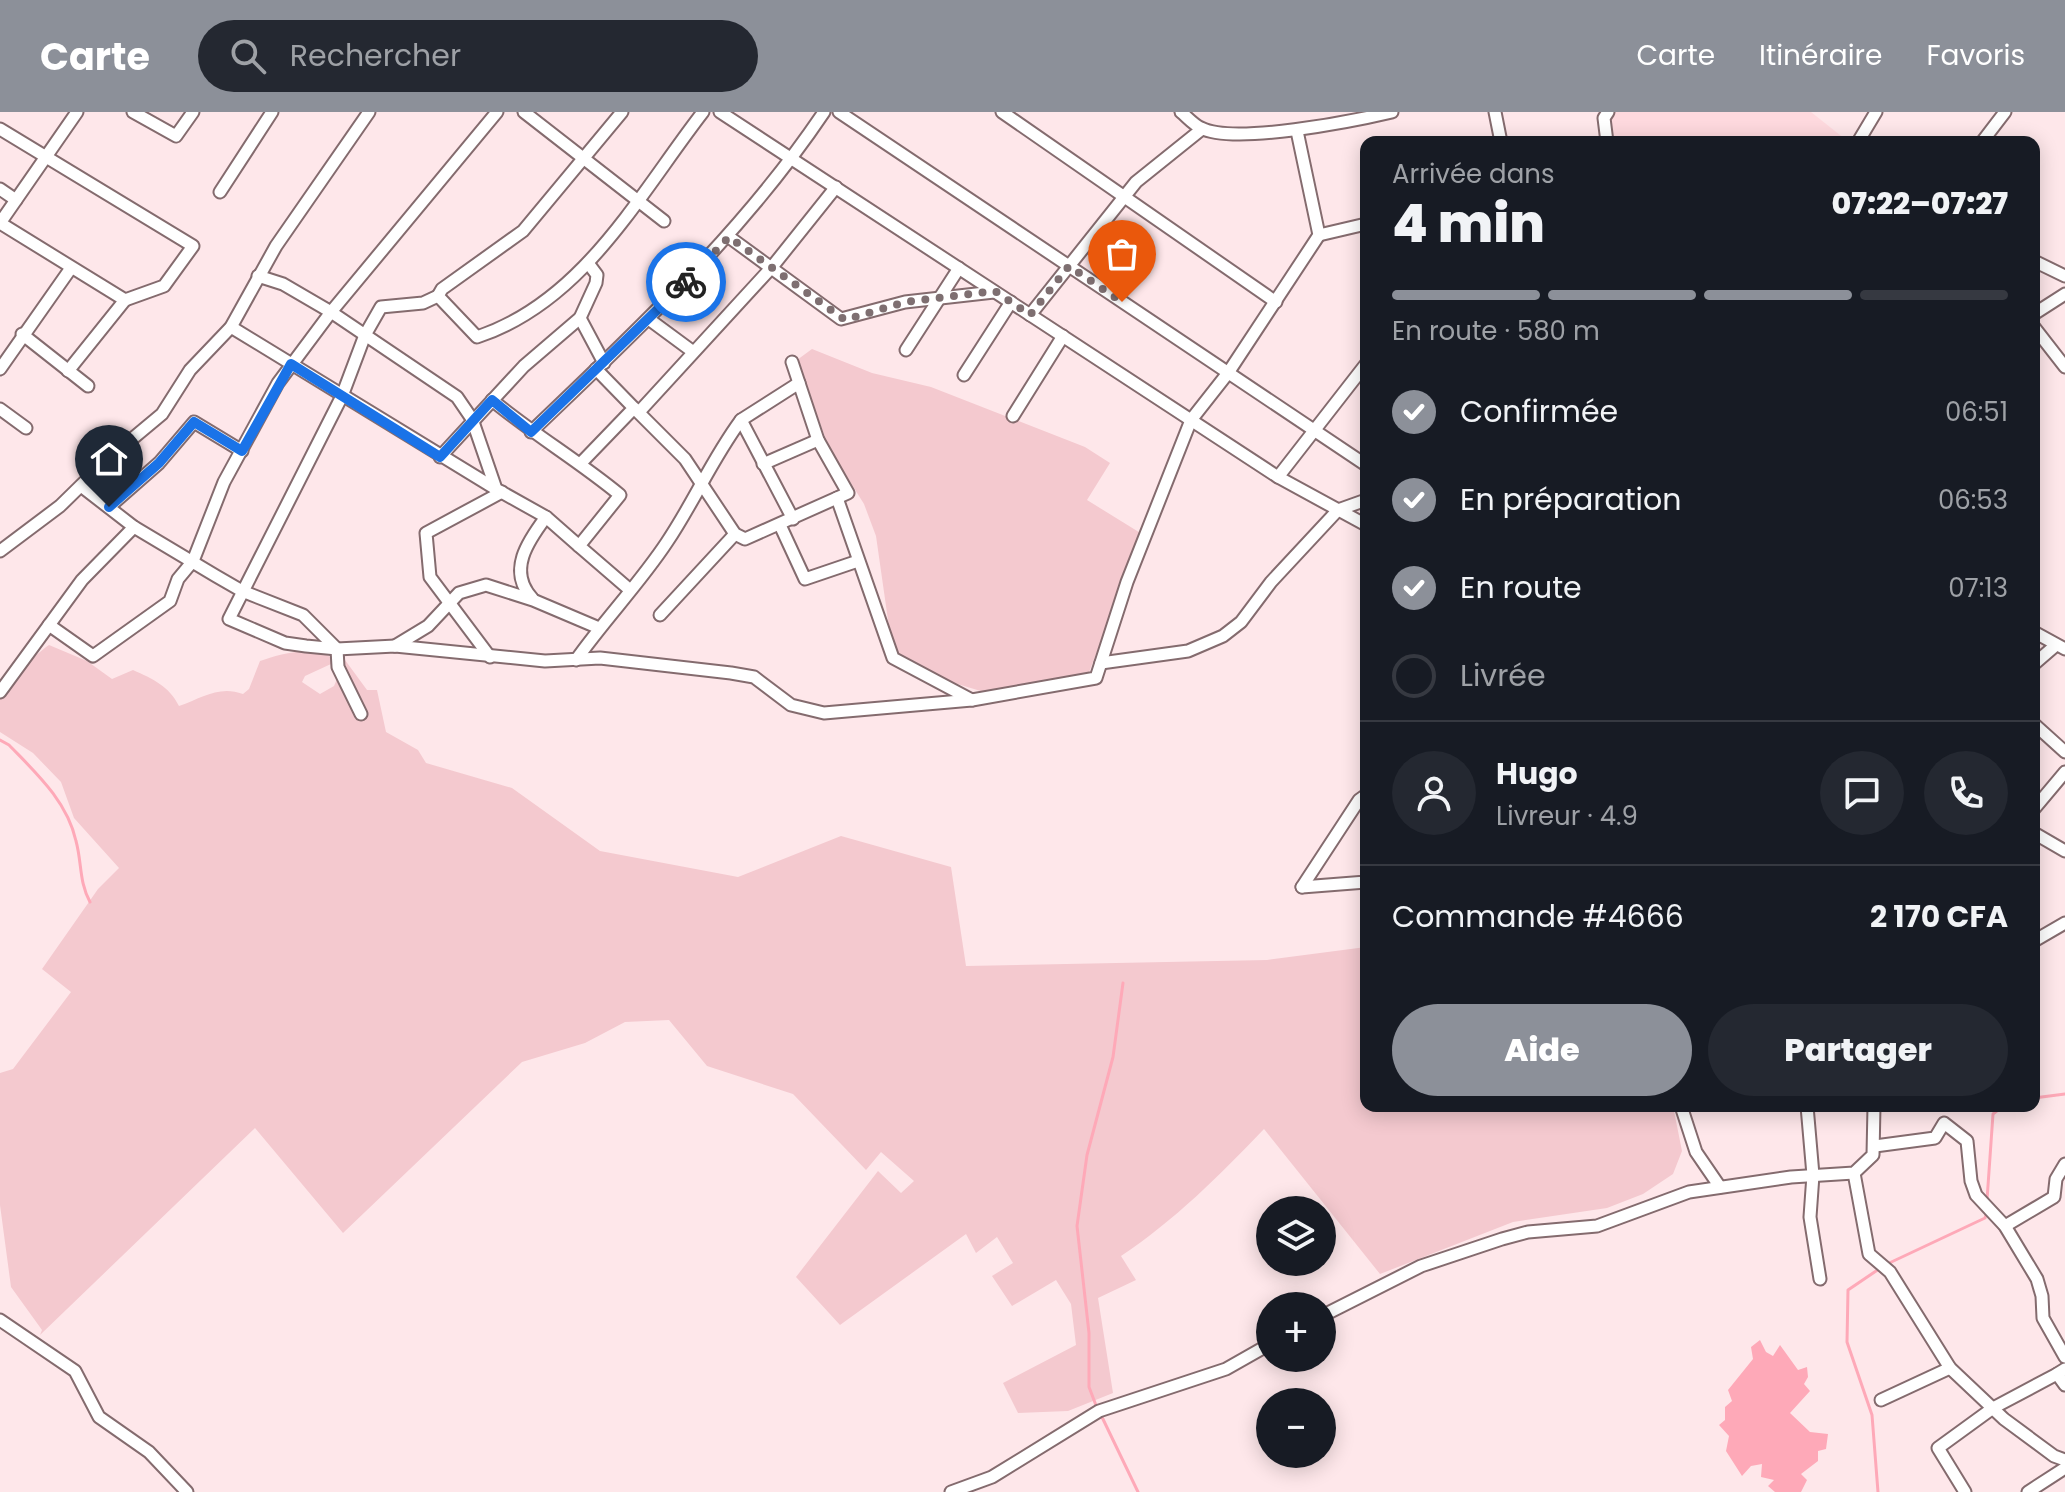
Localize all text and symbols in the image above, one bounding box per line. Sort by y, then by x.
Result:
search box [198,20,758,92]
text: Carte [40,30,150,83]
icon: search [226,34,270,78]
text: Rechercher [290,34,461,77]
text: Carte [1637,36,1715,75]
text: Itinéraire [1759,36,1882,75]
text: Favoris [1926,36,2025,75]
text: Arrivée dans [1392,156,1554,192]
text: 07:22–07:27 [1832,182,2008,225]
text: 4 min [1392,187,1545,260]
pin [1088,220,1156,302]
icon: bag [1100,232,1144,276]
courier [646,242,726,322]
icon: bike [664,260,708,304]
text: En route · 580 m [1392,313,1600,349]
icon: check [1392,390,1436,434]
text: Confirmée [1460,390,1618,433]
text: 06:51 [1945,394,2008,430]
pin [75,425,143,507]
icon: home [87,437,131,481]
icon: check [1392,478,1436,522]
text: En préparation [1460,478,1681,521]
text: 06:53 [1938,482,2008,518]
icon: check [1392,566,1436,610]
text: En route [1460,566,1582,609]
text: 07:13 [1948,570,2008,606]
text: Livrée [1460,654,1546,697]
button: person [1392,751,1476,835]
button: chat [1820,751,1904,835]
button: phone [1924,751,2008,835]
text: Hugo [1496,752,1578,795]
text: Livreur · 4.9 [1496,798,1638,834]
text: Commande #4666 [1392,895,1684,938]
text: 2 170 CFA [1870,895,2008,938]
button: Aide [1392,1004,1692,1096]
button: Partager [1708,1004,2008,1096]
map controls [1256,1196,1336,1468]
button: layers [1256,1196,1336,1276]
button: + [1256,1292,1336,1372]
button: − [1256,1388,1336,1468]

